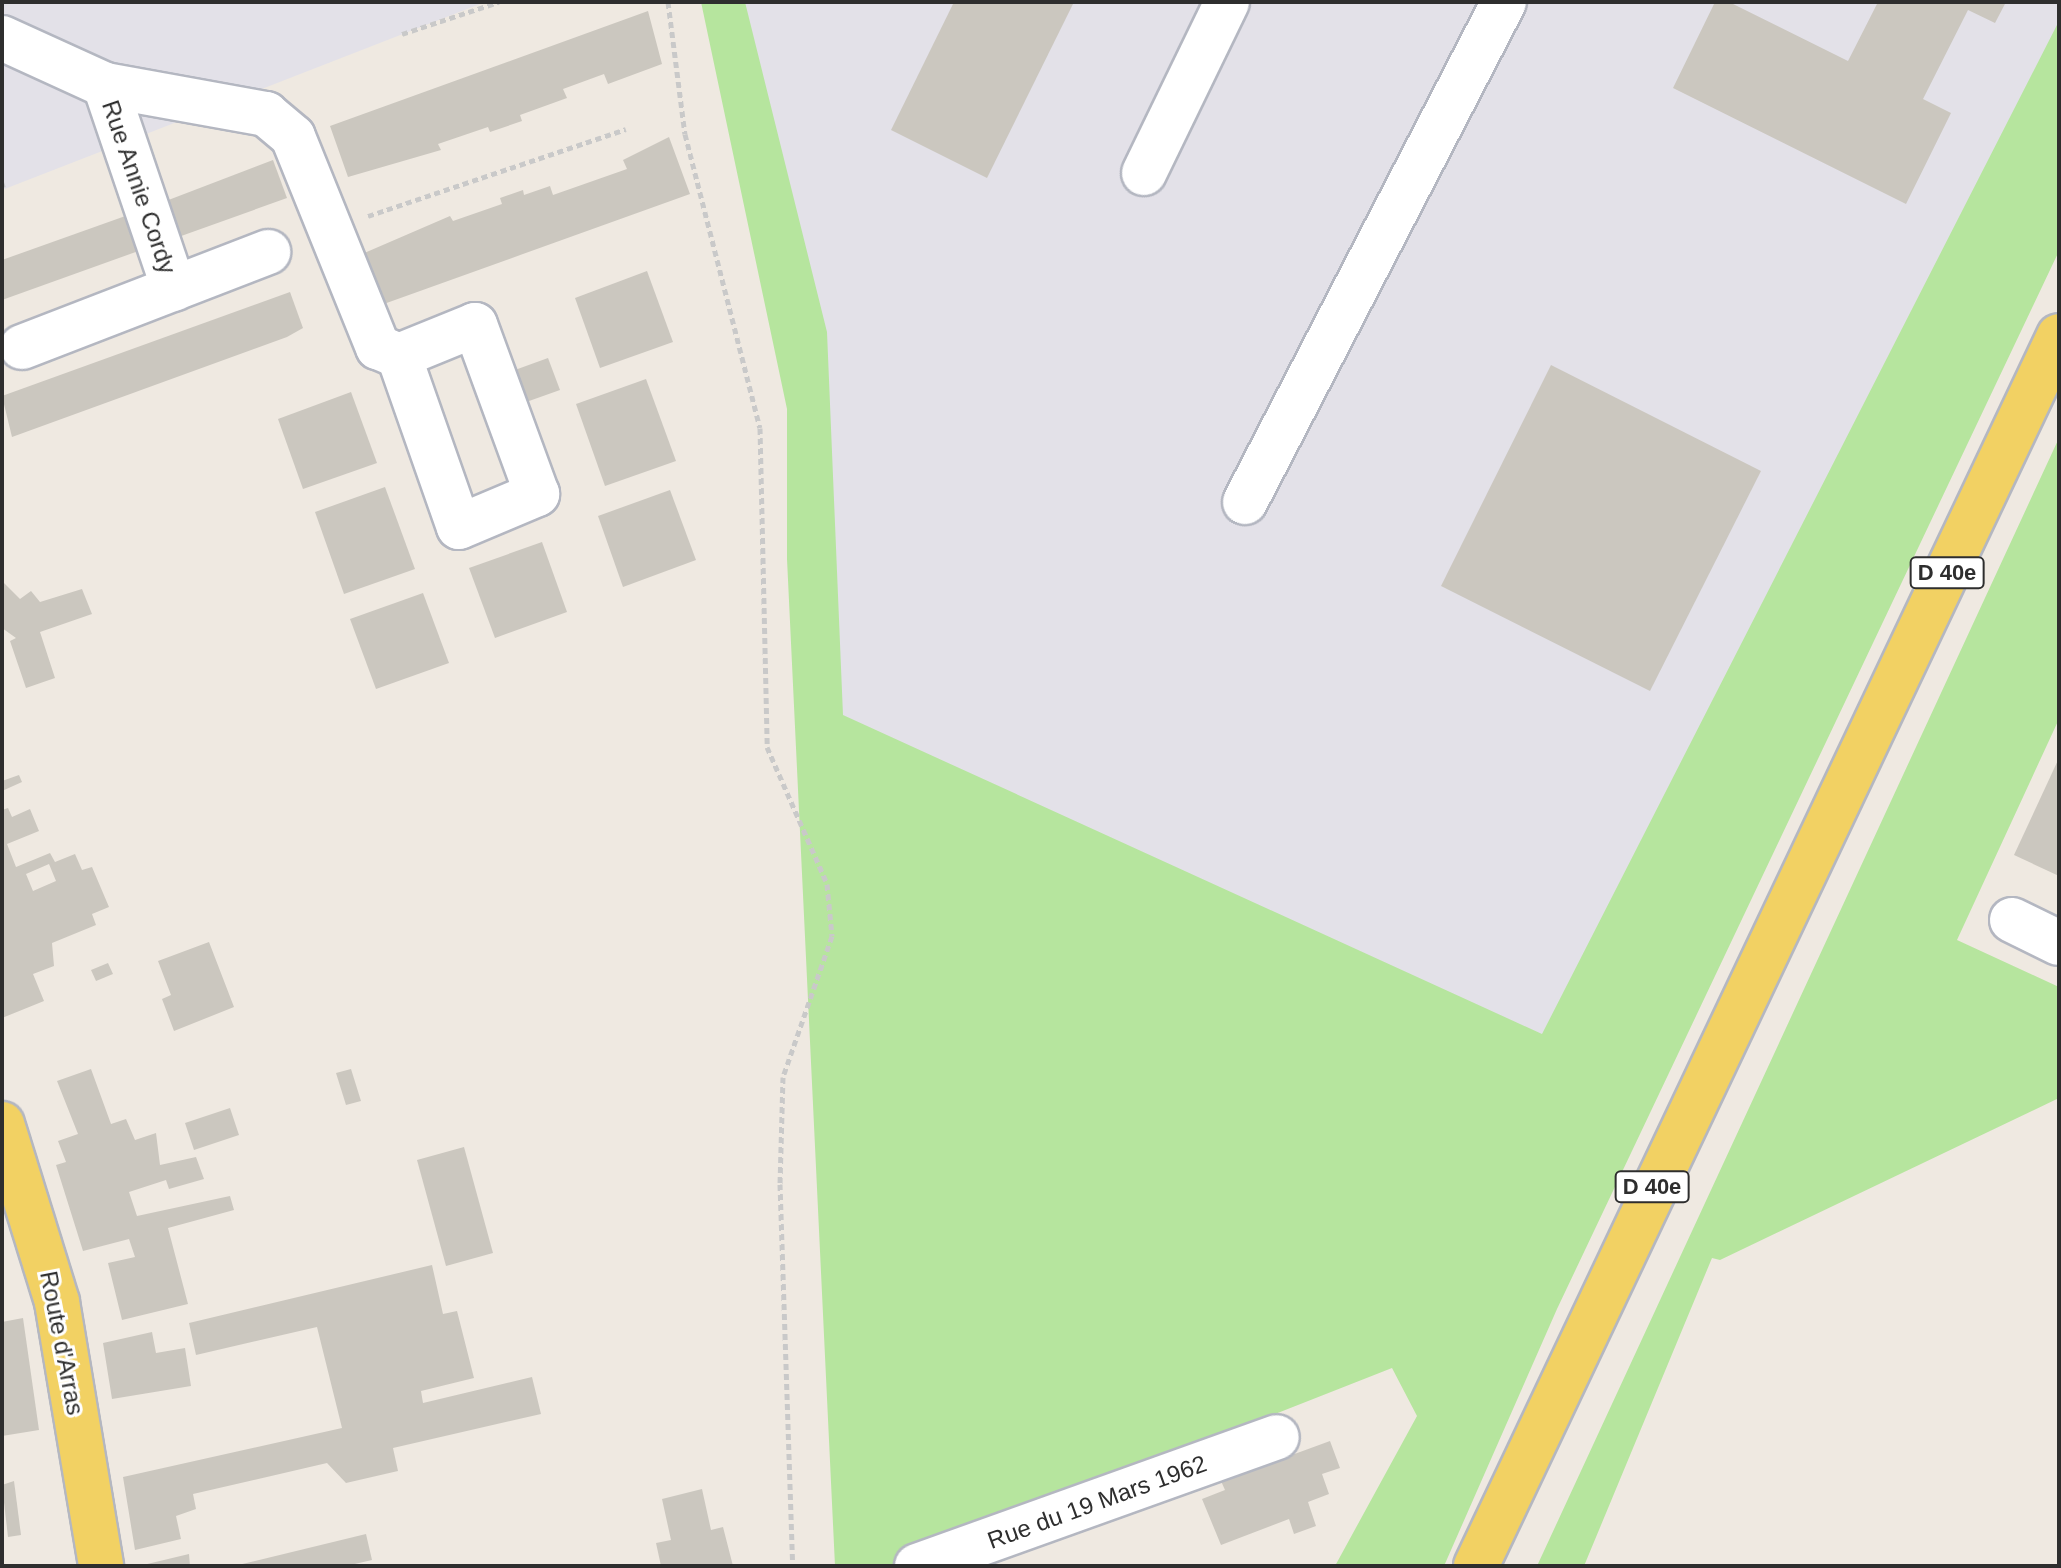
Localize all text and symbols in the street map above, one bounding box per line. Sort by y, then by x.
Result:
street label: Rue Annie Cordy [96,96,182,278]
road number: D 40e [1909,555,1985,591]
road number: D 40e [1614,1169,1690,1205]
street label: Route d'Arras [34,1269,90,1417]
street label: Rue du 19 Mars 1962 [984,1449,1210,1555]

